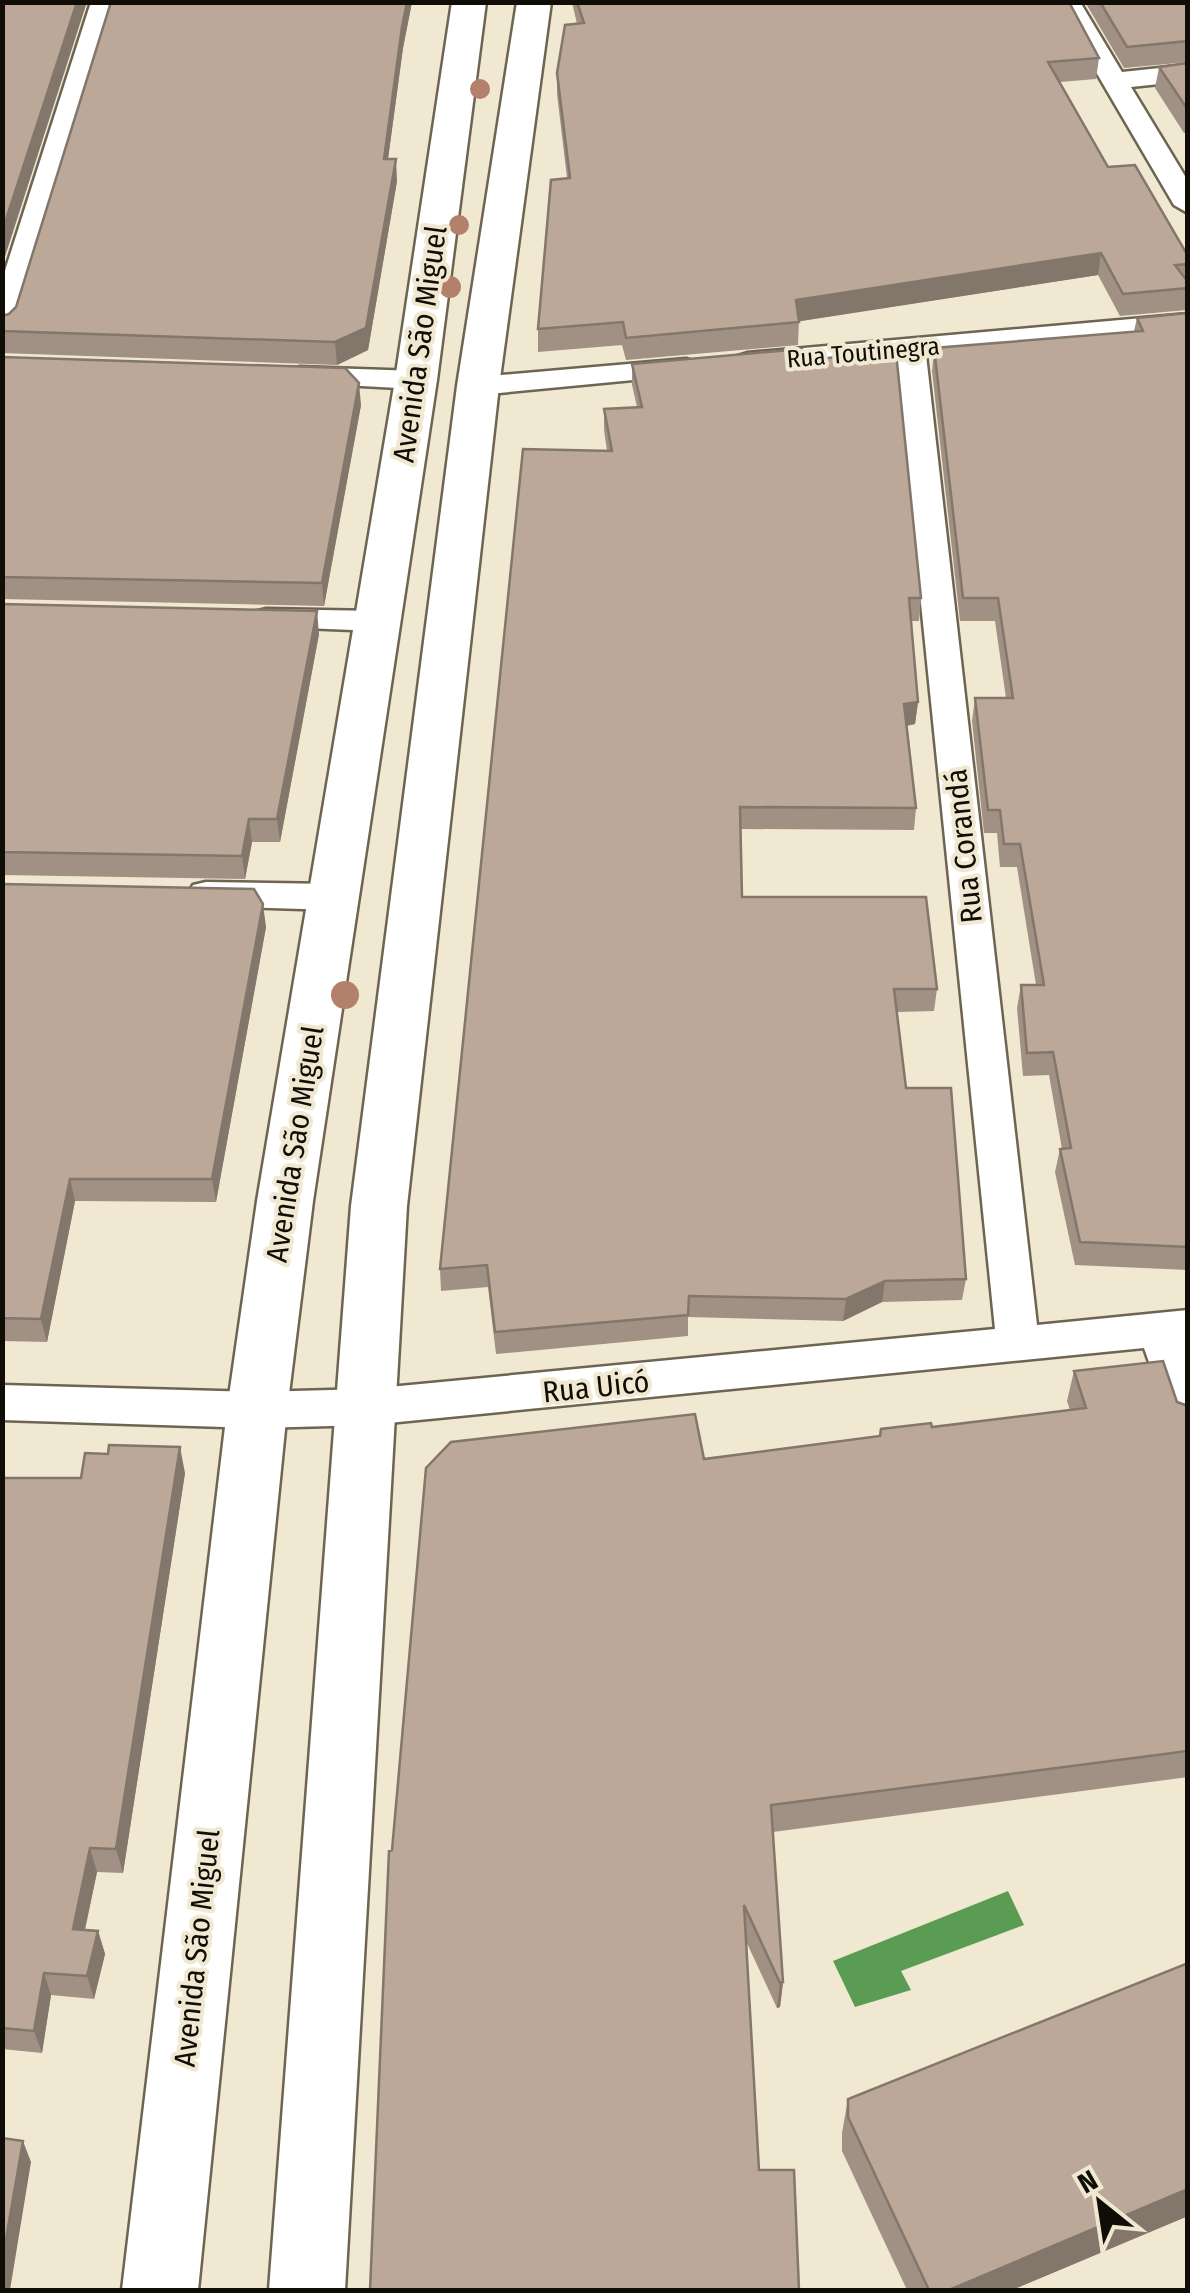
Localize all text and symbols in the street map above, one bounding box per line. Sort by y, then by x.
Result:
street label: Avenida São Miguel [386,223,454,465]
street label: Rua Toutinegra [785,331,941,375]
street label: Rua Corandá [938,767,990,925]
street label: Avenida São Miguel [259,1023,331,1265]
street label: Rua Uicó [541,1364,651,1410]
street label: Avenida São Miguel [167,1827,227,2069]
north arrow [1050,2153,1150,2253]
text: N [1072,2163,1103,2200]

